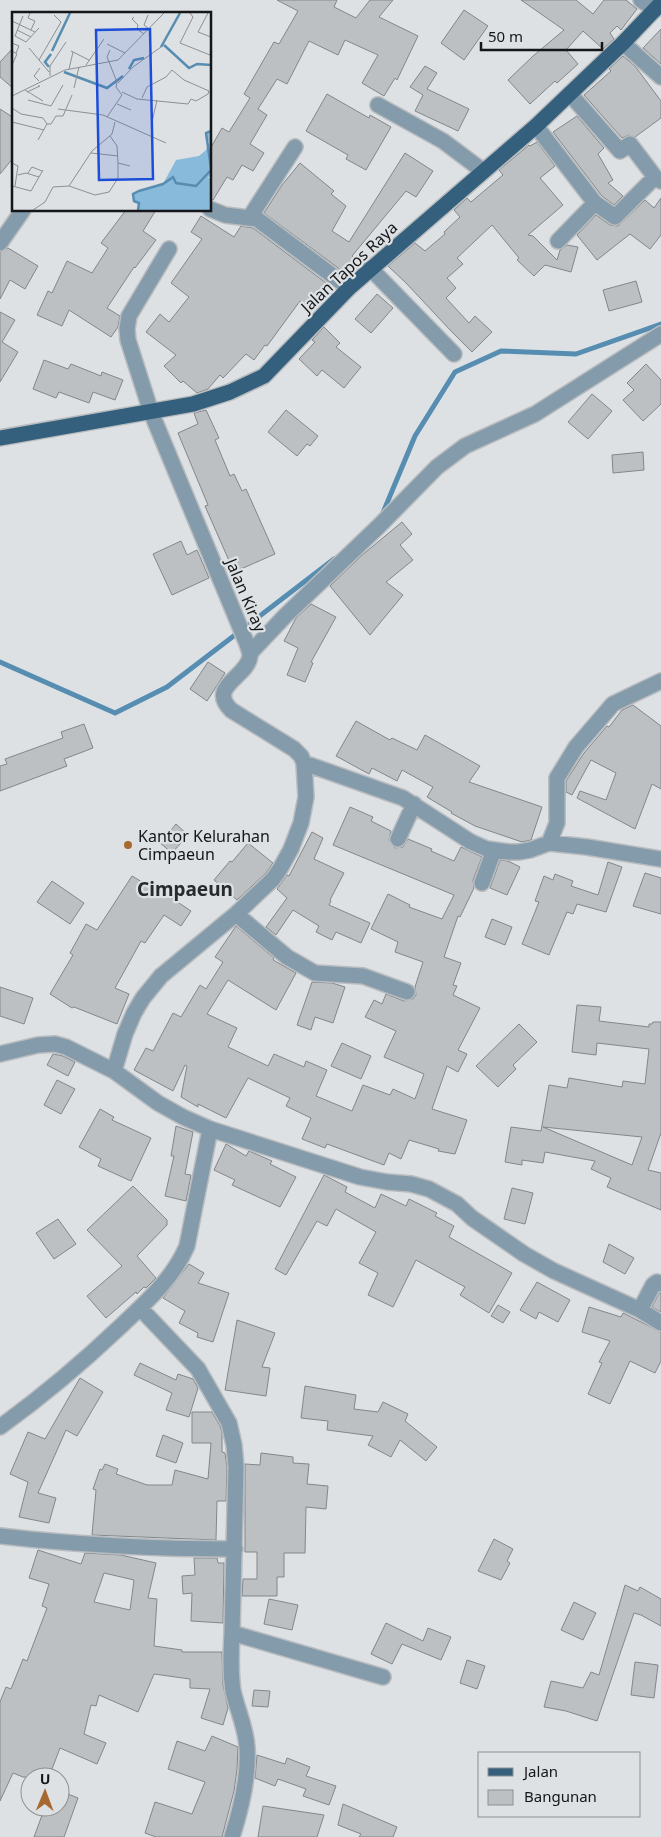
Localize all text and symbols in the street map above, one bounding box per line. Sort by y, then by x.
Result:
inset map [12,12,211,211]
scale bar [481,20,602,52]
text: 50 m [488,26,523,46]
street label: Jalan Tapos Raya [295,217,402,319]
street label: Jalan Kiray [220,553,272,636]
place label: Kantor Kelurahan Cimpaeun [138,825,270,865]
marker: Kantor Kelurahan Cimpaeun [122,839,134,851]
district label: Cimpaeun [137,876,233,902]
legend [478,1752,641,1817]
text: Jalan [522,1761,558,1781]
north arrow [20,1767,70,1817]
text: U [40,1769,51,1788]
text: Bangunan [524,1786,597,1806]

